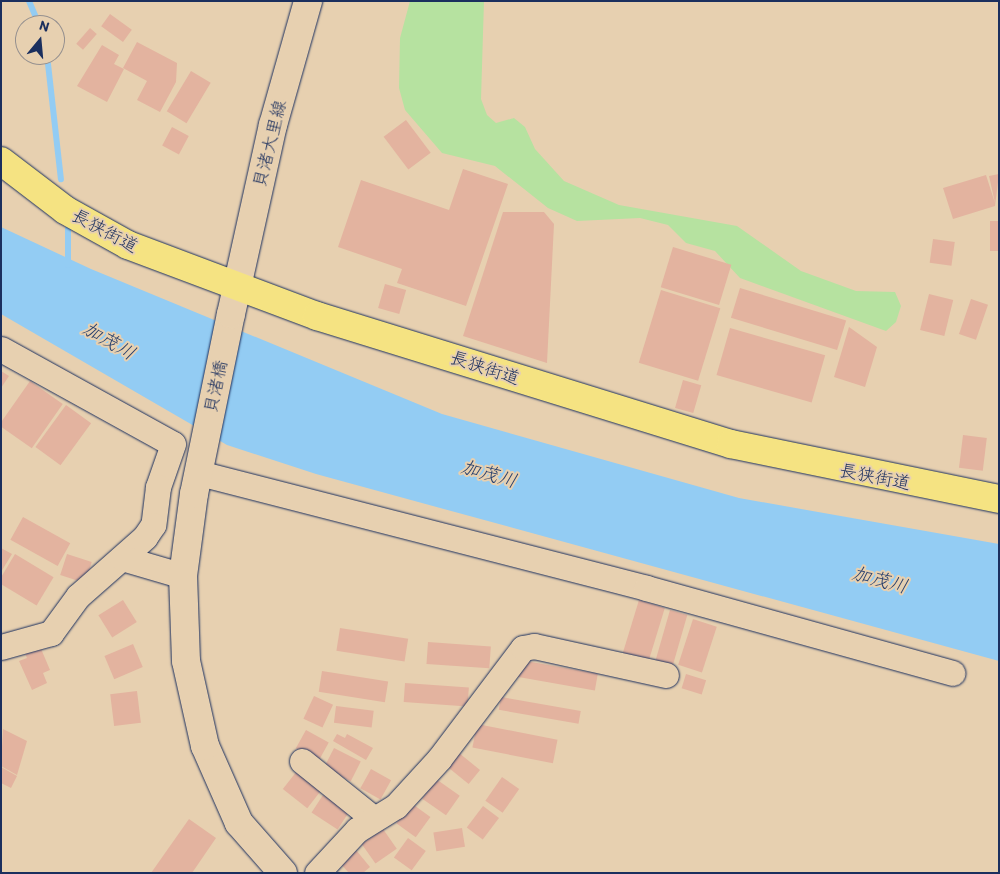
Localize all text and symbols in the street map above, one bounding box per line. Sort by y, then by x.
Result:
north arrow [15,15,65,65]
text: N [37,17,51,36]
street label: 貝渚大里線 [249,98,291,190]
street label: 長狭街道 [68,205,142,257]
water label: 加茂川 [79,317,139,365]
street label: 長狭街道 [447,347,523,389]
street label: 貝渚橋 [200,358,232,416]
water label: 加茂川 [458,455,520,493]
street label: 長狭街道 [838,460,912,494]
water label: 加茂川 [850,562,910,598]

